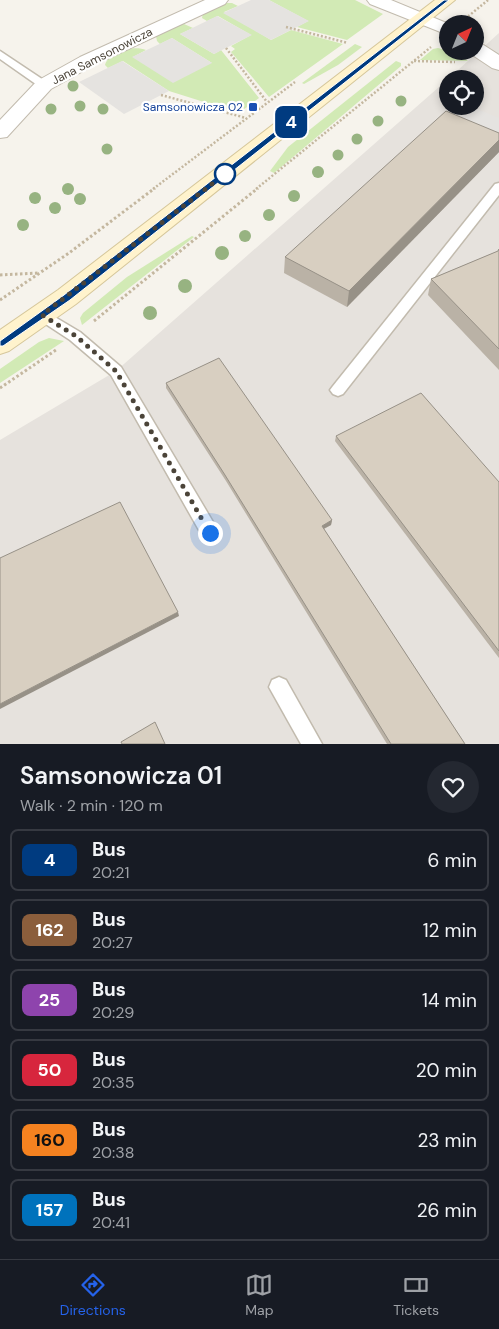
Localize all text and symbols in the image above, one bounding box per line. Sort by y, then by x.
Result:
north arrow [439,15,484,60]
map controls [439,15,484,115]
street label: Jana Samsonowicza [49,24,155,88]
button: locate [439,70,484,115]
place label: Samsonowicza 02 [143,99,243,115]
marker: Samsonowicza 02 [247,101,259,113]
line badge: 4 [275,106,307,138]
text: 4 [285,110,297,134]
unlabelled marker [214,163,236,185]
your location [198,521,223,546]
text: Samsonowicza 01 [20,760,222,791]
button: heart [427,761,479,813]
text: Walk · 2 min · 120 m [20,795,163,816]
text: Bus [92,837,126,862]
text: 4 [44,848,55,872]
text: 6 min [428,848,477,873]
text: 20:21 [92,862,129,883]
text: Bus [92,907,126,932]
text: 162 [35,918,64,942]
text: 12 min [423,918,477,943]
text: 20:27 [92,932,133,953]
text: Bus [92,977,126,1002]
text: 25 [39,988,60,1012]
text: 14 min [422,988,477,1013]
text: 20:29 [92,1002,134,1023]
text: Bus [92,1047,126,1072]
text: 50 [38,1058,61,1082]
text: 20 min [416,1058,477,1083]
text: 20:35 [92,1072,134,1093]
text: Bus [92,1117,126,1142]
text: 160 [34,1128,65,1152]
text: 23 min [417,1128,477,1153]
text: 20:38 [92,1142,134,1163]
text: Bus [92,1187,126,1212]
text: 157 [36,1198,63,1222]
text: 26 min [417,1198,477,1223]
text: 20:41 [92,1212,130,1233]
tab: Directions [60,1271,126,1319]
tab: Map [245,1271,274,1319]
tab: Tickets [393,1271,439,1319]

